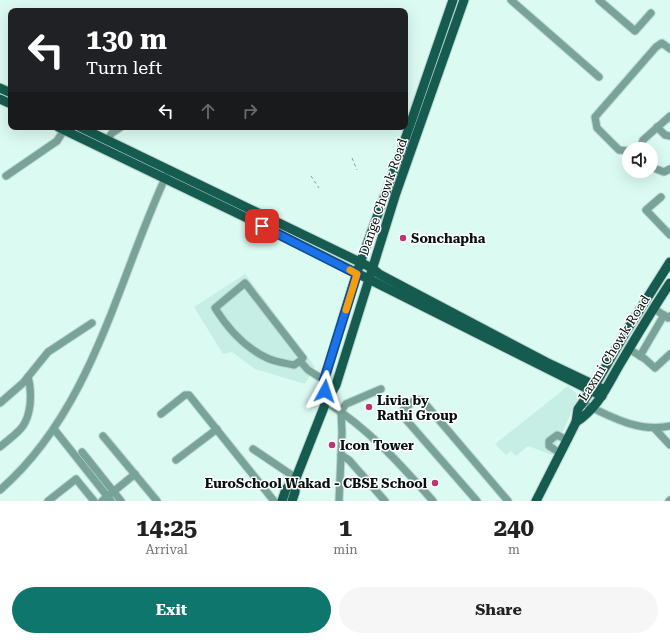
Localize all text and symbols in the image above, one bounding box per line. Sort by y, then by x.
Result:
text: 130 m [86,23,167,56]
icon: left [20,24,72,76]
text: Turn left [86,57,162,78]
icon: left [155,100,177,122]
icon: ahead [197,100,219,122]
icon: right [239,100,261,122]
street label: Dange Chowk Road [356,136,410,257]
map controls [622,142,658,178]
button: sound [622,142,658,178]
pin [245,209,279,243]
icon: arrive [251,215,273,237]
place label: Sonchapha [411,231,486,246]
marker: Sonchapha [398,233,408,243]
street label: Laxmi Chowk Road [575,292,653,404]
position arrow [304,370,346,412]
place label: Livia by Rathi Group [377,393,458,423]
marker: Livia by Rathi Group [364,402,374,412]
place label: Icon Tower [340,438,414,453]
marker: Icon Tower [327,440,337,450]
place label: EuroSchool Wakad - CBSE School [205,476,428,491]
marker: EuroSchool Wakad - CBSE School [430,478,440,488]
text: 14:25 [136,514,197,542]
text: 1 [339,514,352,542]
text: 240 [494,514,534,542]
text: Arrival [146,542,188,557]
text: min [333,542,358,557]
text: m [508,542,520,557]
button: Exit [12,587,331,633]
button: Share [339,587,658,633]

